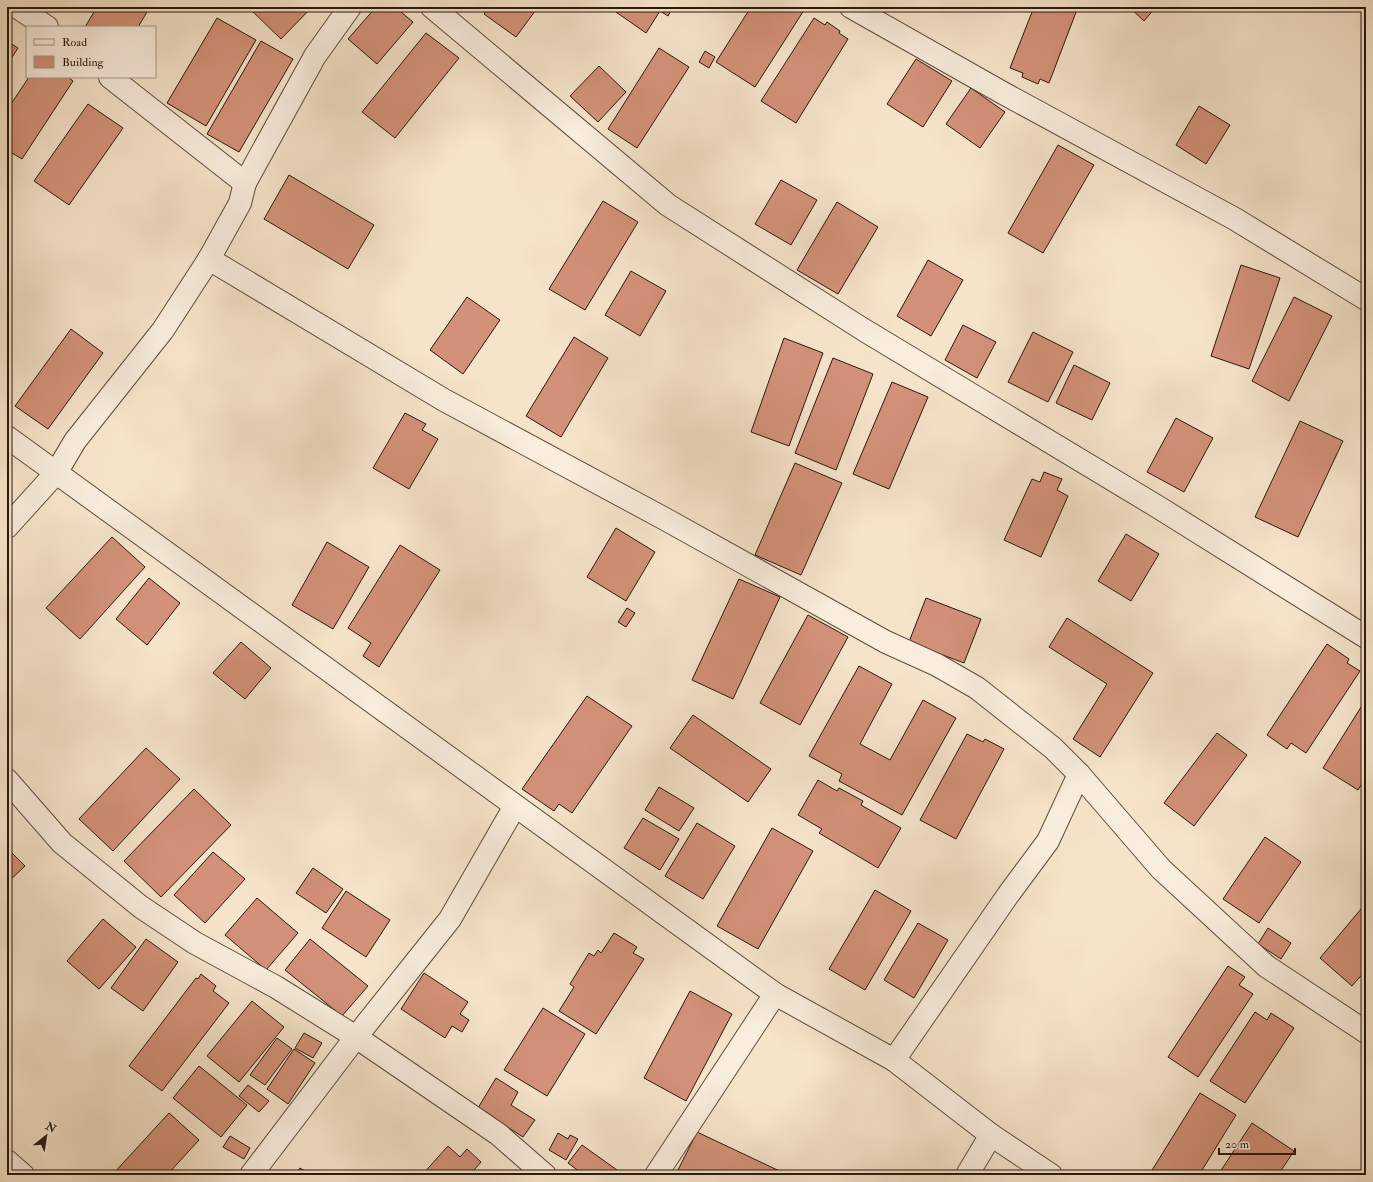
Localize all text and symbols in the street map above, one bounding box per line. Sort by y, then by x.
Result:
legend [26,26,156,78]
text: Road [62,35,87,50]
text: Building [62,55,105,70]
north arrow [26,1116,66,1156]
text: N [42,1119,59,1136]
scale bar [1219,1130,1295,1156]
text: 20 m [1225,1137,1250,1152]

